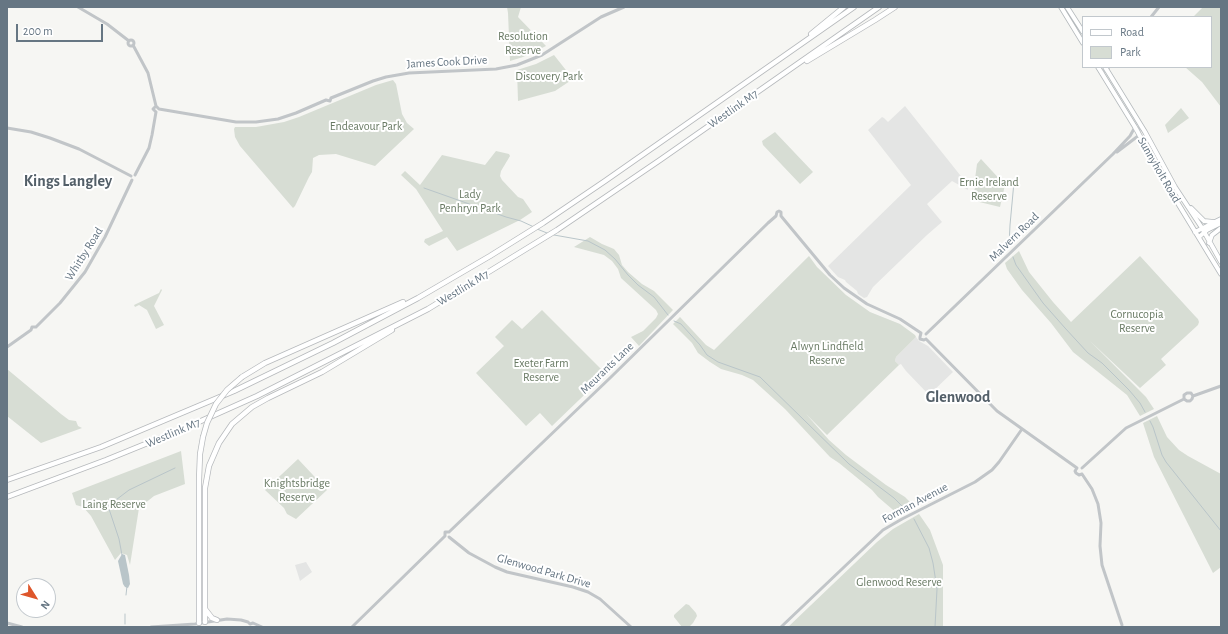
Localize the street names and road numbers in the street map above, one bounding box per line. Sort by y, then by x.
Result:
street label: James Cook Drive [406,53,488,71]
street label: Westlink M7 [705,86,761,132]
street label: Sunnyholt Road [1134,135,1184,205]
street label: Malvern Road [986,210,1042,264]
street label: Whitby Road [62,225,106,283]
street label: Westlink M7 [434,267,492,309]
street label: Meurants Lane [577,339,637,397]
street label: Westlink M7 [144,415,202,451]
street label: Forman Avenue [880,480,950,526]
street label: Glenwood Park Drive [495,551,593,591]

